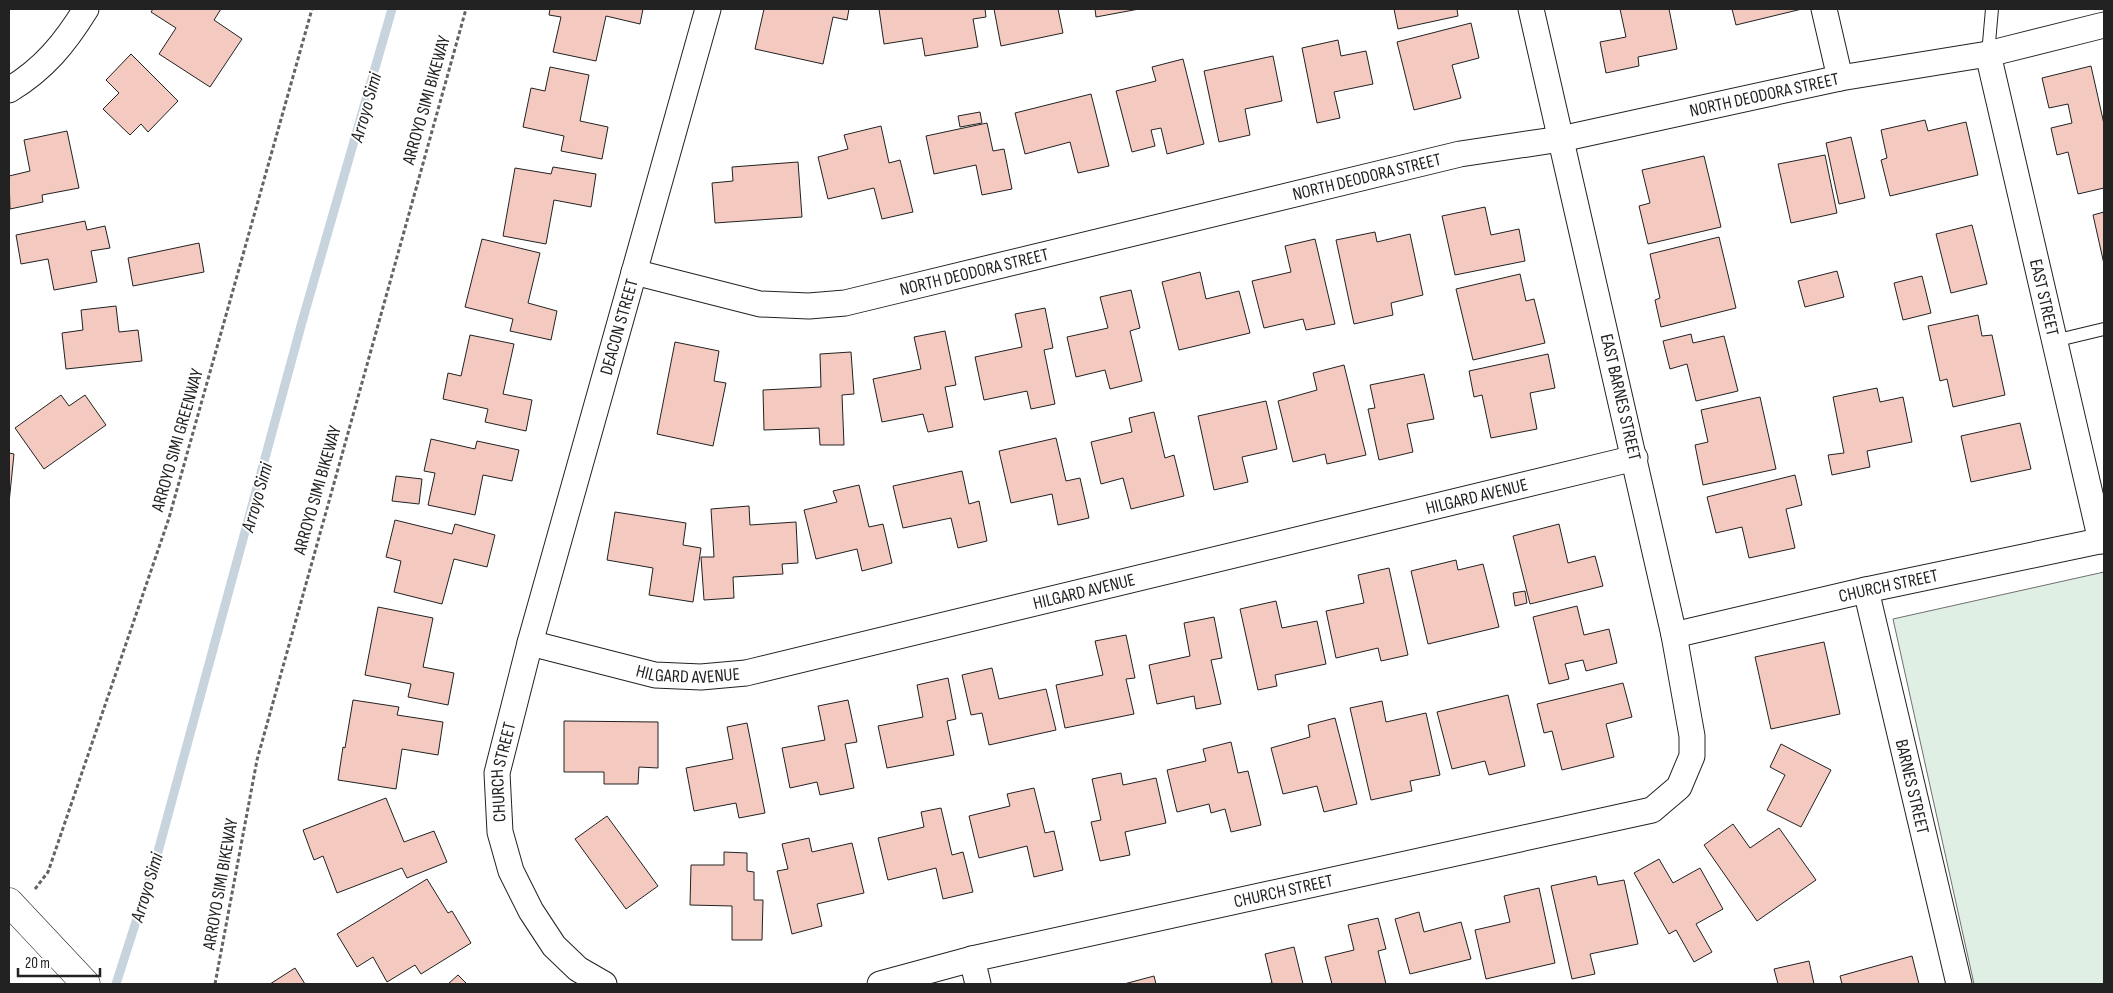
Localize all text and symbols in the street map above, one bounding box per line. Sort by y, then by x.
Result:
street label: ARROYO SIMI BIKEWAY [398,33,455,168]
street label: NORTH DEODORA STREET [1688,69,1841,122]
water label: Arroyo Simi [345,70,387,146]
street label: NORTH DEODORA STREET [1290,149,1443,205]
street label: NORTH DEODORA STREET [898,244,1051,300]
street label: EAST STREET [2025,257,2063,338]
street label: DEACON STREET [596,277,643,377]
street label: EAST BARNES STREET [1596,332,1645,462]
street label: ARROYO SIMI GREENWAY [147,366,208,515]
street label: ARROYO SIMI BIKEWAY [289,423,346,558]
water label: Arroyo Simi [236,460,278,536]
street label: HILGARD AVENUE [1424,474,1530,519]
street label: CHURCH STREET [1837,565,1940,607]
street label: HILGARD AVENUE [1031,569,1137,614]
street label: HILGARD AVENUE [634,661,741,688]
street label: CHURCH STREET [487,720,520,822]
street label: BARNES STREET [1891,737,1933,836]
street label: ARROYO SIMI BIKEWAY [198,816,242,952]
water label: Arroyo Simi [126,850,169,926]
street label: CHURCH STREET [1232,870,1335,912]
scale bar [18,946,100,978]
text: 20 m [25,954,50,973]

